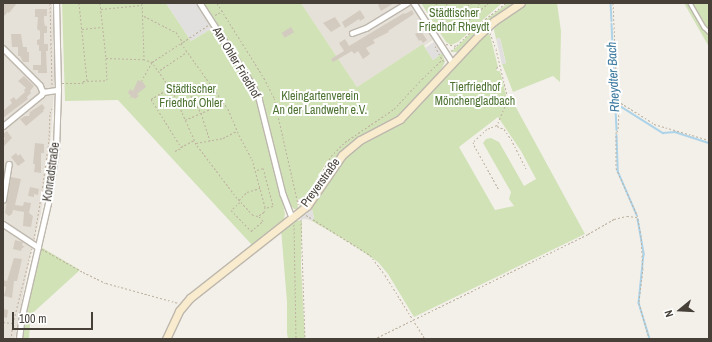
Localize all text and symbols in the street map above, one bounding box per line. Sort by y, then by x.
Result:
park label: Städtischer Friedhof Rheydt [419,7,489,35]
street label: Am Ohler Friedhof [209,25,263,101]
water label: Rheydter Bach [604,41,624,113]
park label: Tierfriedhof Mönchengladbach [435,81,515,109]
park label: Städtischer Friedhof Ohler [159,83,223,111]
park label: Kleingartenverein An der Landwehr e.V. [273,90,367,118]
street label: Konradstraße [41,141,63,203]
street label: Preyerstraße [298,156,344,210]
north arrow [660,290,700,330]
scale bar [14,304,95,330]
text: N [661,308,676,319]
text: 100 m [19,311,46,327]

